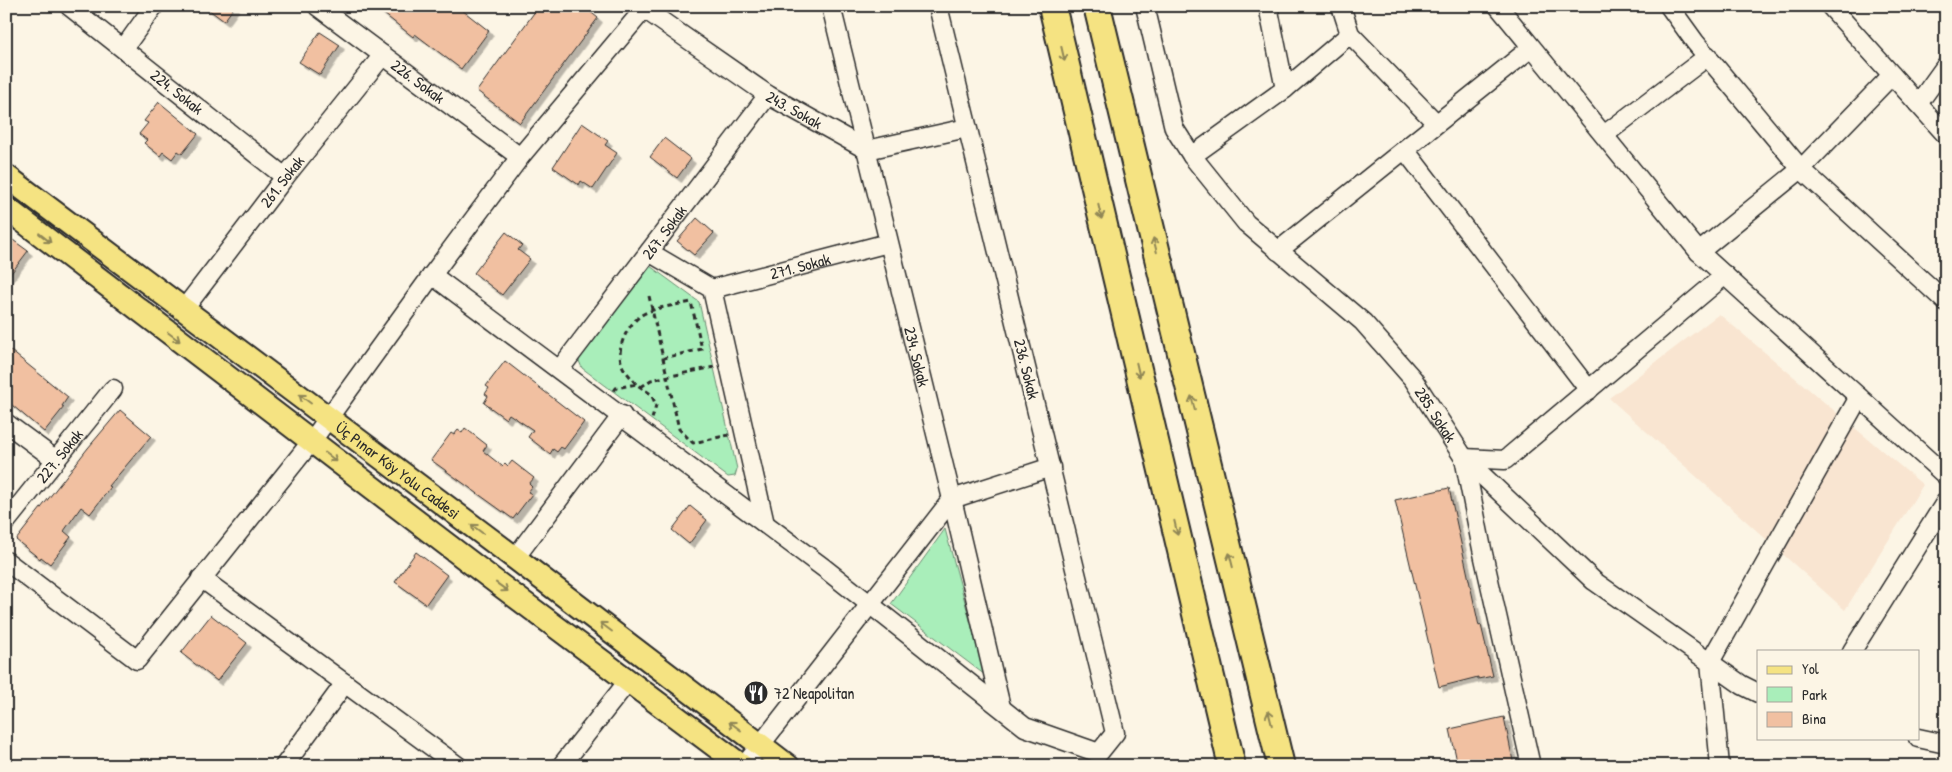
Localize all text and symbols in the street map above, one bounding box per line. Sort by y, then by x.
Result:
one-way arrow [1059,45,1068,61]
street label: 226. Sokak [387,54,450,109]
street label: 224. Sokak [146,64,208,120]
street label: 243. Sokak [762,85,827,134]
street label: 261. Sokak [255,150,309,212]
street label: 267. Sokak [636,200,692,263]
one-way arrow [1096,203,1105,219]
one-way arrow [38,233,51,244]
one-way arrow [1149,237,1159,253]
street label: 271. Sokak [767,247,833,284]
street label: 234. Sokak [899,324,935,389]
one-way arrow [167,332,180,343]
street label: 236. Sokak [1009,337,1045,402]
one-way arrow [1134,361,1143,377]
street label: 285. Sokak [1410,383,1462,447]
one-way arrow [299,394,312,405]
one-way arrow [1188,395,1197,411]
street label: Üç Pınar Köy Yolu Caddesi [331,416,465,524]
street label: 227. Sokak [31,424,88,487]
one-way arrow [324,452,338,462]
one-way arrow [1172,520,1181,536]
one-way arrow [470,524,484,534]
one-way arrow [1226,553,1235,569]
one-way arrow [495,581,508,592]
one-way arrow [599,622,613,632]
legend [1757,650,1920,740]
text: Yol [1802,658,1819,679]
restaurant icon: 72 Neapolitan [743,680,769,706]
place label: 72 Neapolitan [774,682,854,704]
text: Park [1802,684,1827,705]
text: Bina [1802,708,1826,729]
one-way arrow [1264,711,1274,727]
one-way arrow [729,720,742,731]

